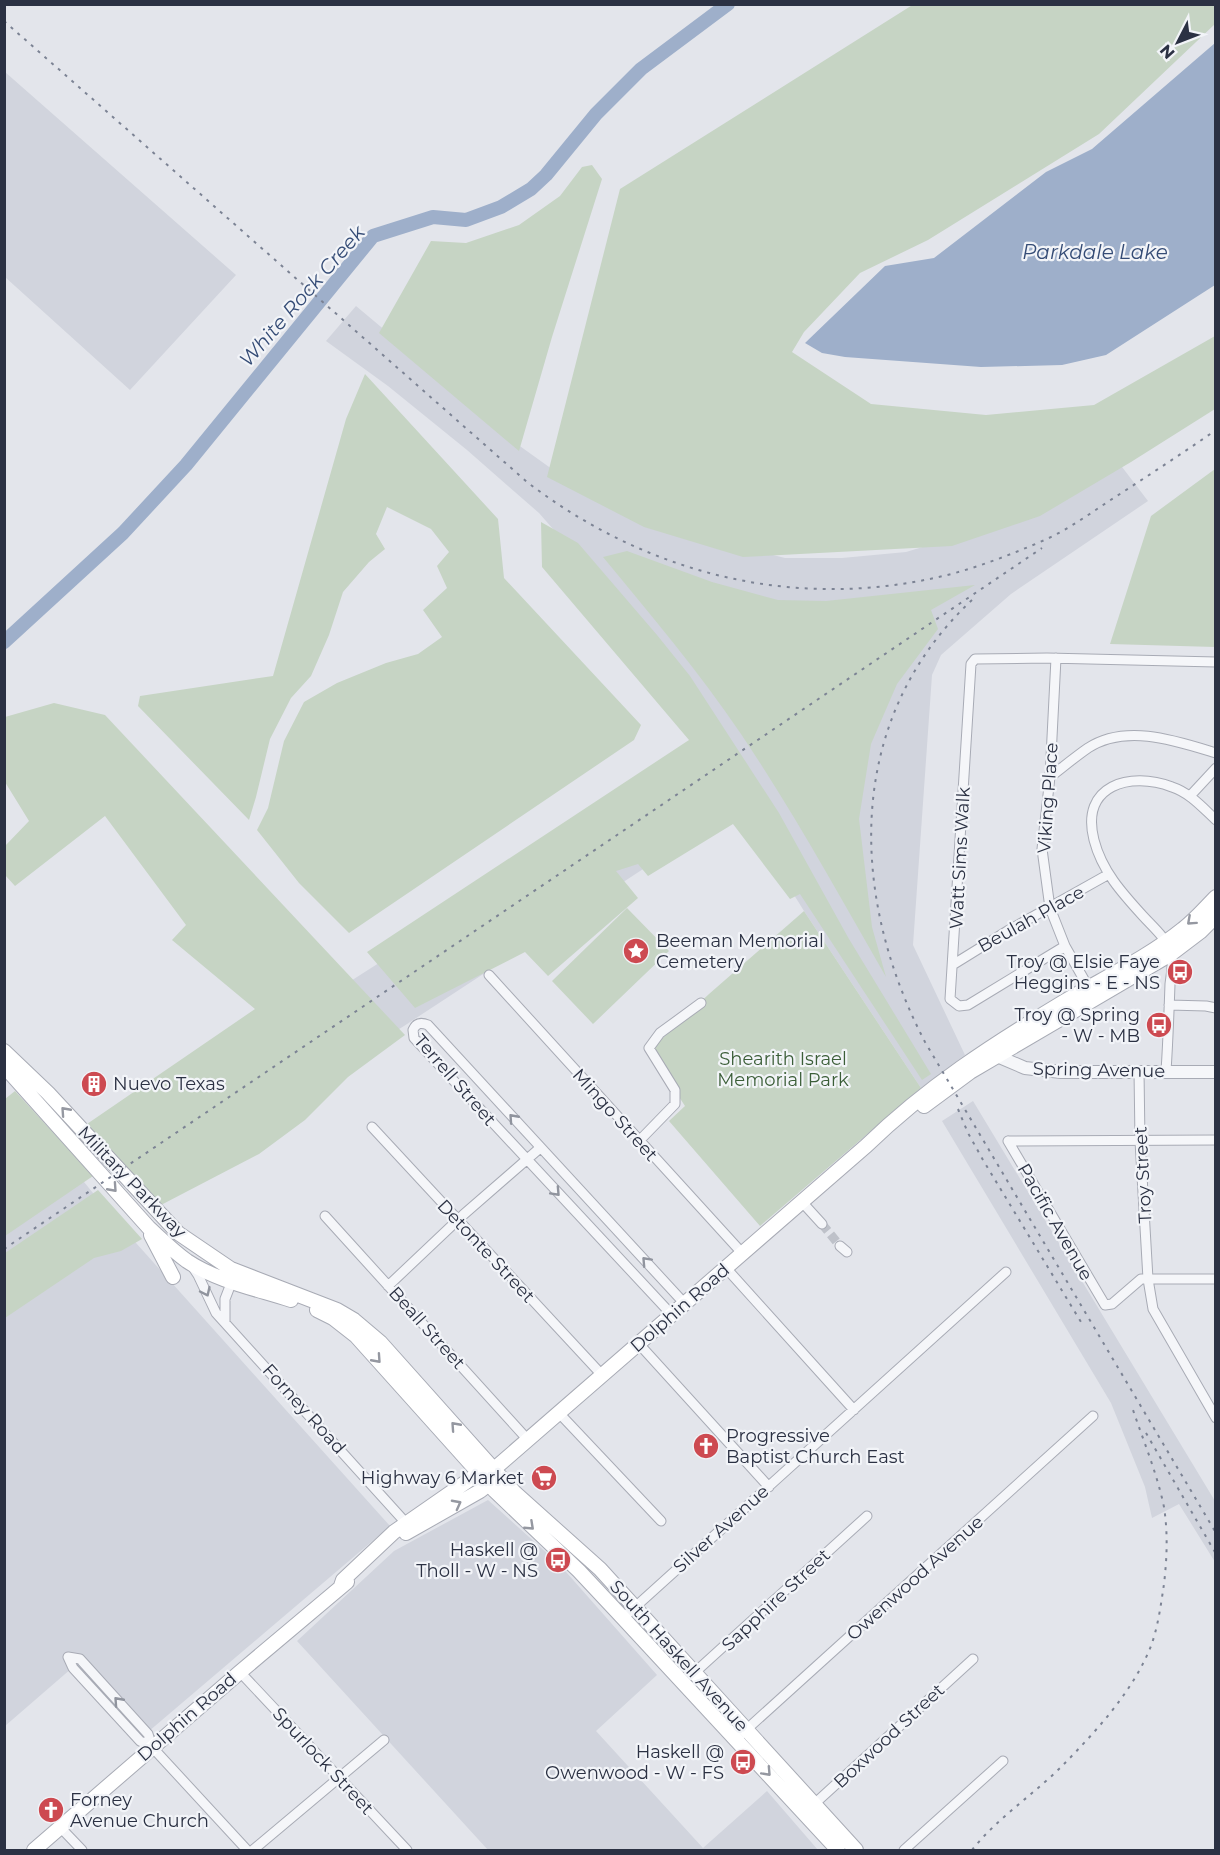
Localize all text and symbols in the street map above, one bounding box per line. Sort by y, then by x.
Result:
north arrow [1148,12,1208,72]
text: N [1156,41,1179,63]
water label: White Rock Creek [234,220,370,371]
water label: Parkdale Lake [1022,240,1168,264]
street label: Viking Place [1033,742,1063,854]
street label: Watt Sims Walk [945,786,975,930]
street label: Beulah Place [974,881,1088,957]
one-way arrow [1188,914,1198,925]
place label: Beeman Memorial Cemetery [656,930,824,973]
place icon: Beeman Memorial Cemetery [621,936,651,966]
place label: Troy @ Elsie Faye Heggins - E - NS [1006,951,1160,994]
bus stop icon: Troy @ Elsie Faye Heggins - E - NS [1165,957,1195,987]
place label: Troy @ Spring - W - MB [1014,1004,1140,1047]
bus stop icon: Troy @ Spring - W - MB [1144,1010,1174,1040]
street label: Terrell Street [409,1030,501,1130]
park label: Shearith Israel Memorial Park [717,1048,849,1091]
street label: Spring Avenue [1033,1058,1165,1082]
street label: Mingo Street [568,1064,662,1166]
building icon: Nuevo Texas [79,1069,109,1099]
place label: Nuevo Texas [113,1073,225,1095]
one-way arrow [61,1108,72,1118]
one-way arrow [509,1114,520,1125]
street label: Military Parkway [73,1122,191,1243]
street label: Troy Street [1129,1126,1157,1224]
street label: Pacific Avenue [1013,1159,1098,1285]
one-way arrow [106,1181,117,1192]
one-way arrow [549,1186,560,1196]
street label: Detonte Street [433,1195,539,1307]
one-way arrow [642,1257,653,1268]
street label: Dolphin Road [626,1259,734,1357]
street label: Beall Street [384,1282,470,1374]
one-way arrow [199,1286,211,1297]
one-way arrow [370,1352,381,1362]
street label: Forney Road [258,1359,350,1459]
one-way arrow [451,1422,462,1433]
place label: Progressive Baptist Church East [726,1425,905,1468]
church icon: Progressive Baptist Church East [691,1431,721,1461]
supermarket icon: Highway 6 Market [529,1463,559,1493]
place label: Highway 6 Market [361,1467,524,1489]
street label: Silver Avenue [669,1480,773,1578]
one-way arrow [451,1500,461,1511]
street label: Owenwood Avenue [842,1511,988,1645]
one-way arrow [523,1518,534,1529]
place label: Haskell @ Tholl - W - NS [416,1539,538,1582]
street label: Sapphire Street [717,1544,835,1656]
bus stop icon: Haskell @ Tholl - W - NS [543,1545,573,1575]
street label: South Haskell Avenue [605,1576,753,1736]
street label: Dolphin Road [133,1668,241,1766]
street label: Boxwood Street [829,1679,949,1793]
one-way arrow [114,1697,125,1708]
street label: Spurlock Street [268,1703,378,1819]
place label: Haskell @ Owenwood - W - FS [545,1741,724,1784]
bus stop icon: Haskell @ Owenwood - W - FS [728,1747,758,1777]
one-way arrow [760,1766,771,1776]
place label: Forney Avenue Church [70,1789,209,1832]
church icon: Forney Avenue Church [36,1795,66,1825]

